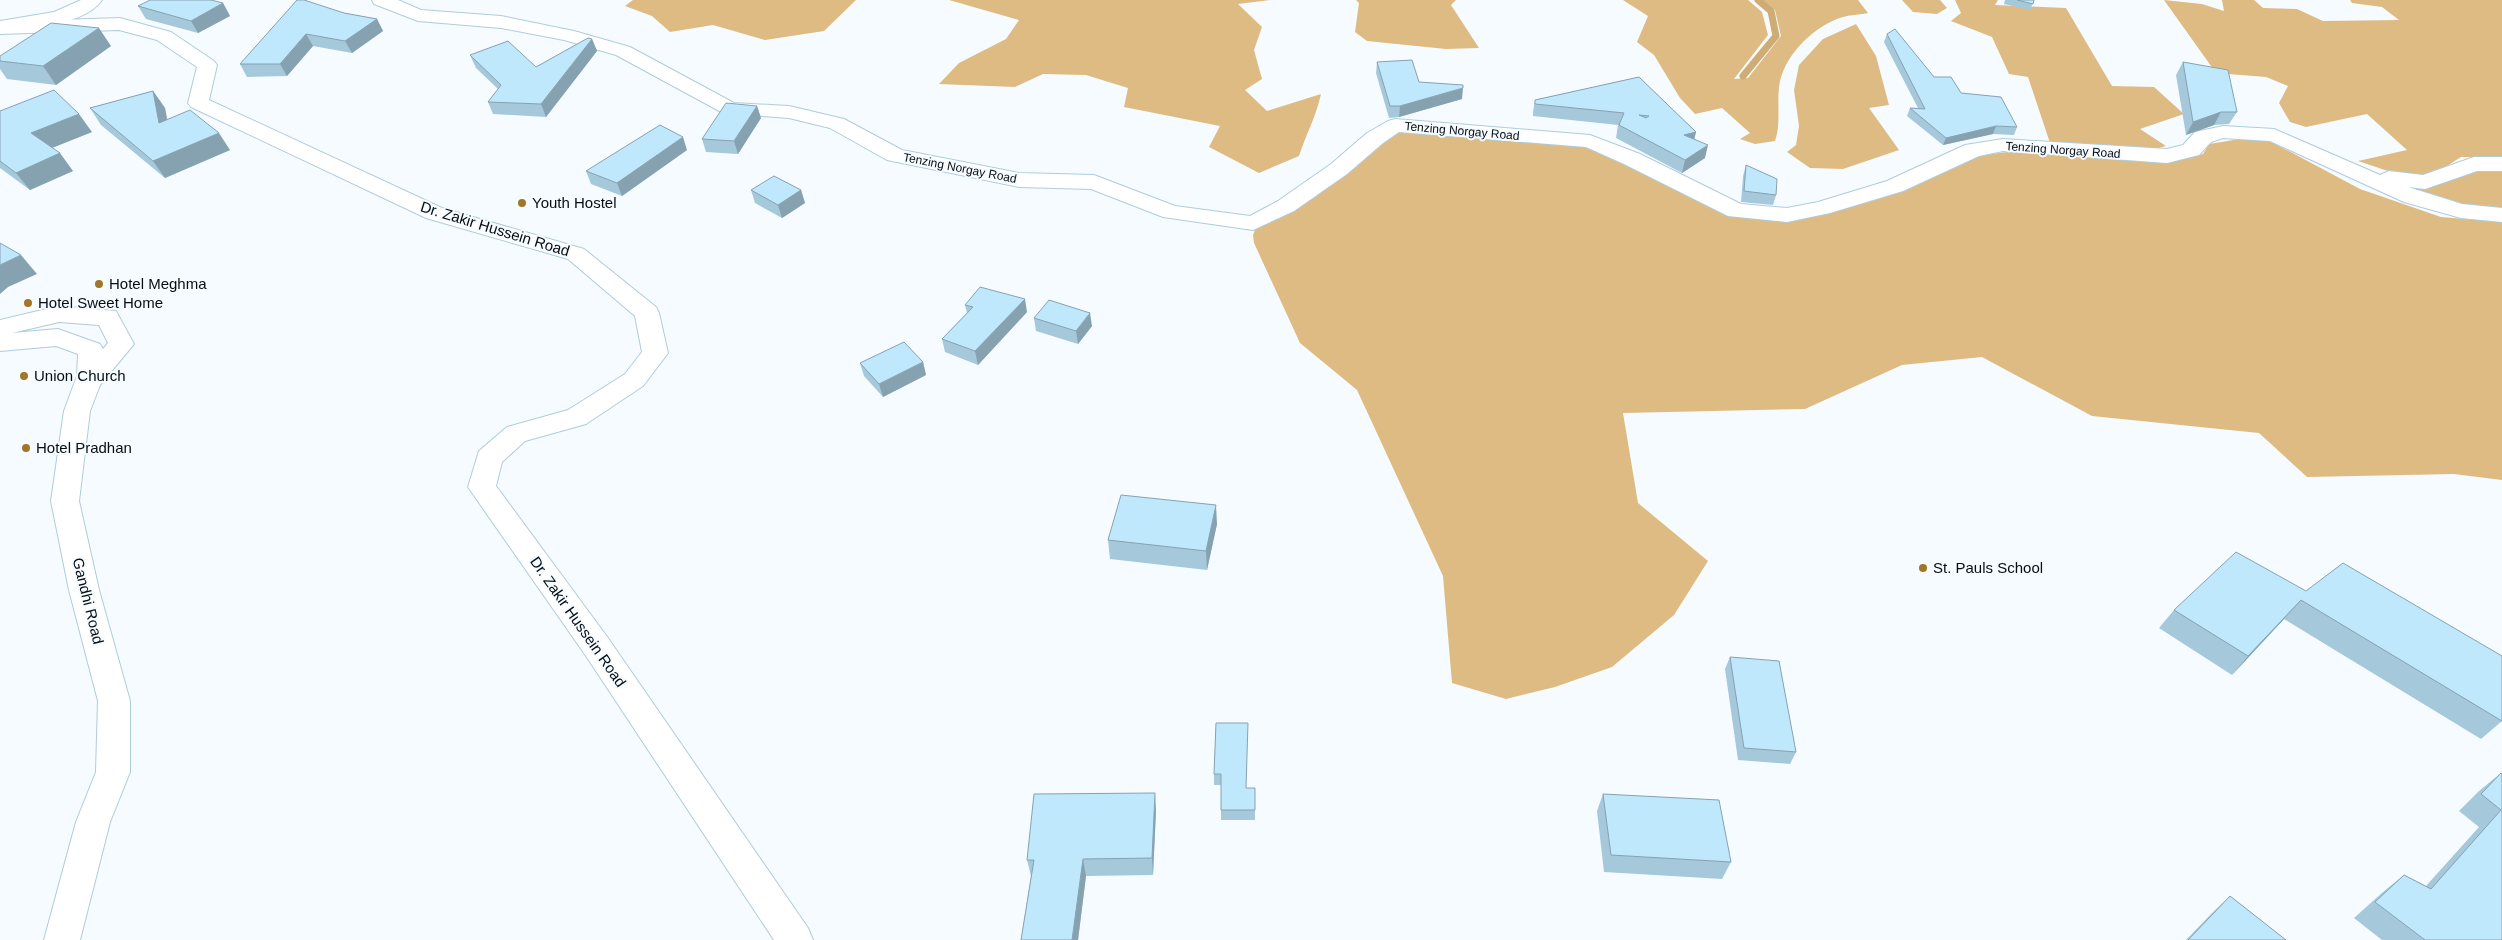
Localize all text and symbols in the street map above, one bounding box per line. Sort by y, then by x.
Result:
street label: Tenzing Norgay Road [1404,119,1520,143]
street label: Tenzing Norgay Road [2005,139,2121,161]
street label: Tenzing Norgay Road [902,150,1018,186]
place label: Youth Hostel [532,194,617,211]
marker: Youth Hostel [516,197,528,209]
street label: Dr. Zakir Hussein Road [419,198,572,259]
place label: Hotel Meghma [109,275,207,292]
marker: Hotel Meghma [93,278,105,290]
place label: Hotel Sweet Home [38,294,163,311]
marker: Hotel Sweet Home [22,297,34,309]
place label: Union Church [34,367,126,384]
marker: Union Church [18,370,30,382]
place label: Hotel Pradhan [36,439,132,456]
marker: Hotel Pradhan [20,442,32,454]
street label: Dr. Zakir Hussein Road [527,553,630,690]
street label: Gandhi Road [70,556,107,646]
place label: St. Pauls School [1933,559,2043,576]
marker: St. Pauls School [1917,562,1929,574]

